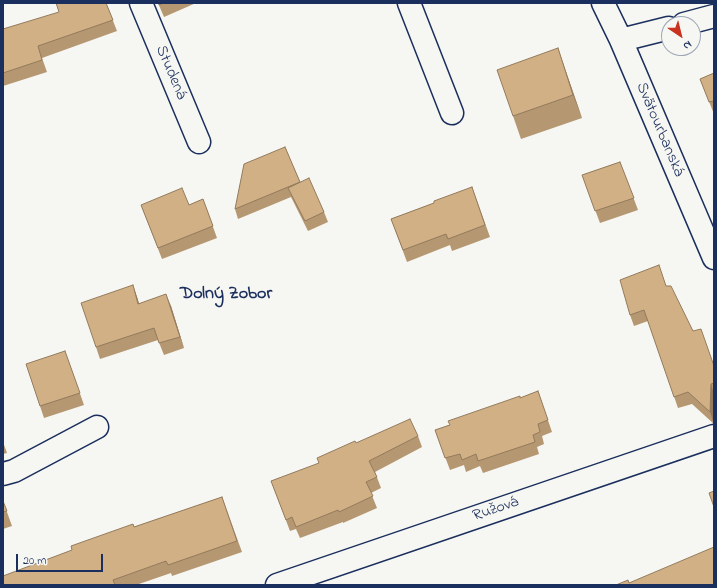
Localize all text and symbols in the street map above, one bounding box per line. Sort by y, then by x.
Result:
north arrow [661,16,701,56]
text: N [680,36,695,54]
street label: Studená [150,43,190,103]
street label: Svätourbanská [631,80,687,180]
district label: Dolný Zobor [180,284,272,306]
street label: Ružová [471,493,521,527]
scale bar [18,546,105,572]
text: 20 m [23,552,46,570]

